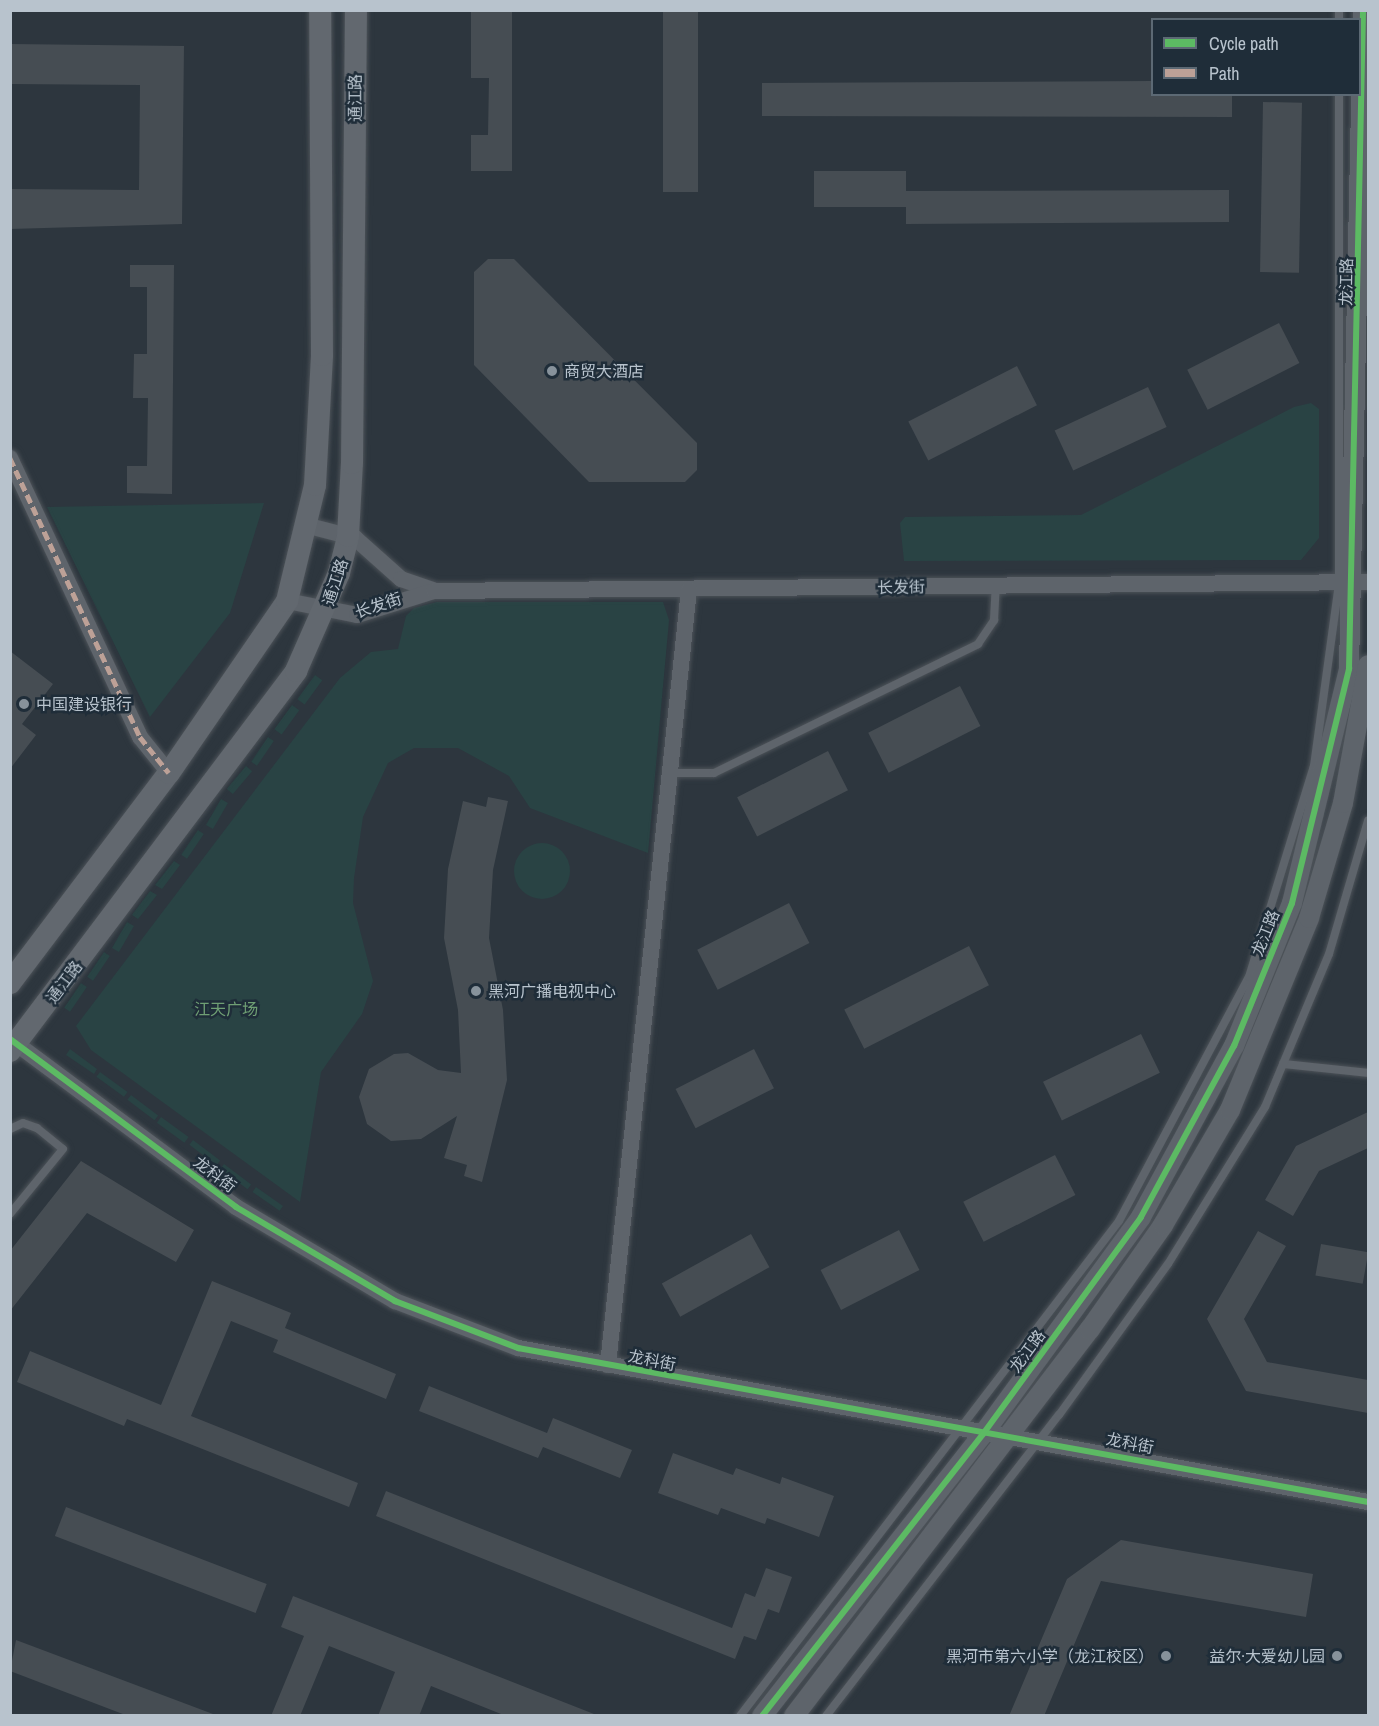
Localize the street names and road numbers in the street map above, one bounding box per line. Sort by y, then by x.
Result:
street label: 通江路 [345,74,365,122]
street label: 龙江路 [1336,258,1356,306]
street label: 通江路 [318,556,352,608]
street label: 长发街 [877,577,925,597]
street label: 长发街 [352,588,404,622]
street label: 龙江路 [1247,907,1283,959]
street label: 通江路 [42,957,86,1007]
street label: 龙科街 [190,1152,240,1196]
street label: 龙江路 [1005,1326,1049,1376]
street label: 龙科街 [627,1346,677,1374]
street label: 龙科街 [1105,1429,1155,1457]

